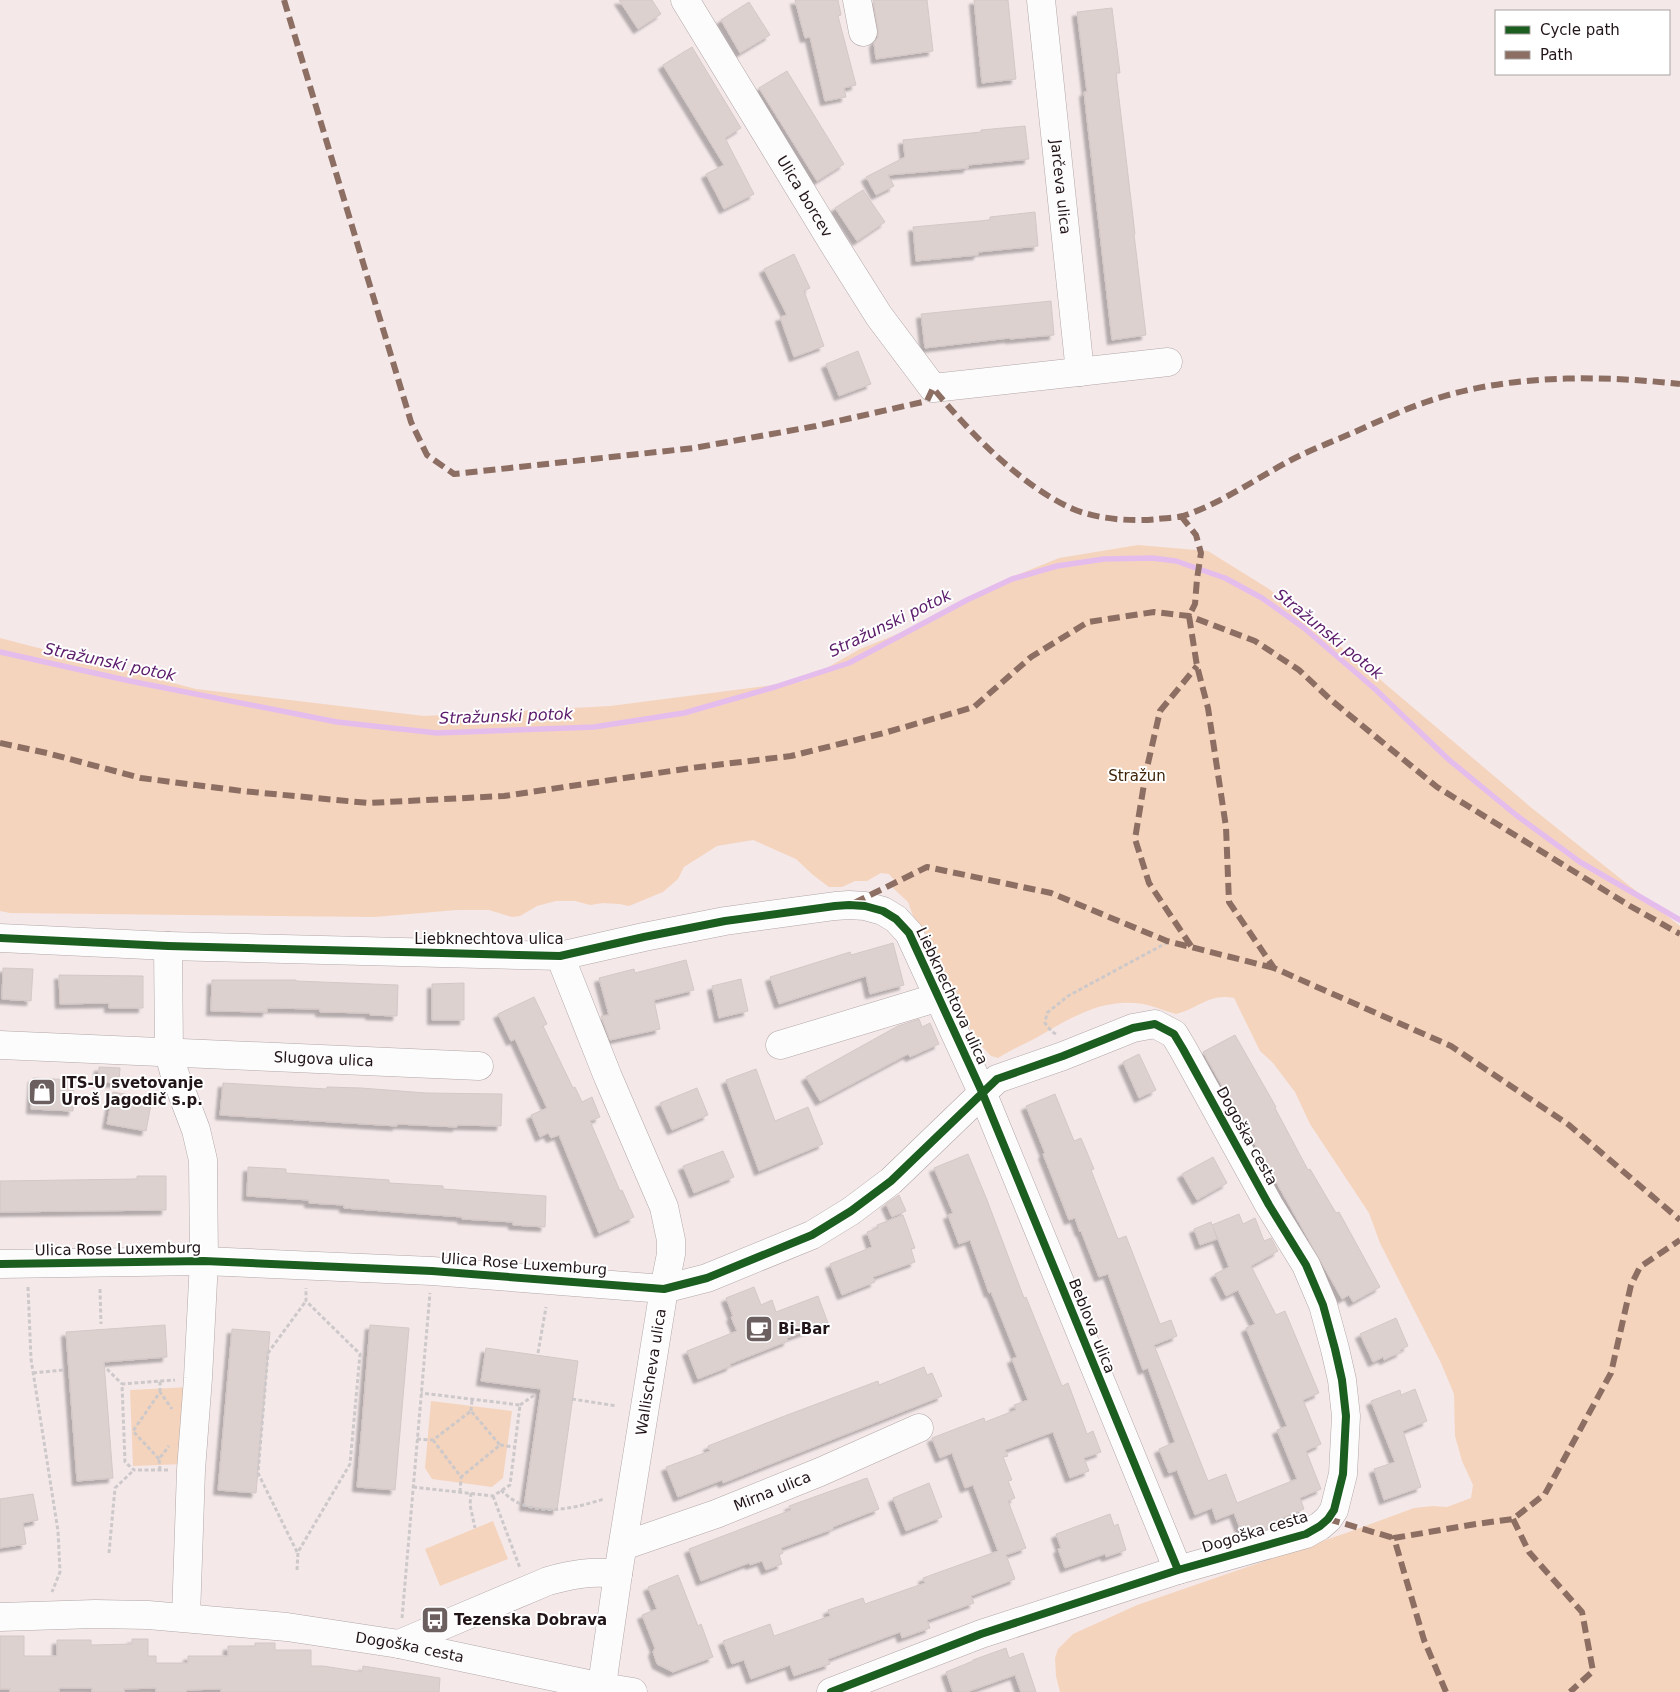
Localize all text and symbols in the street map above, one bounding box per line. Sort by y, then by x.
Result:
legend [1495,10,1670,75]
text: Cycle path [1540,21,1620,39]
text: Path [1540,46,1573,64]
street label: Jarčeva ulica [1047,138,1075,235]
street label: Ulica borcev [773,152,836,241]
water label: Stražunski potok [1271,584,1388,684]
water label: Stražunski potok [826,585,955,661]
water label: Stražunski potok [43,639,178,685]
water label: Stražunski potok [439,704,574,728]
park label: Stražun [1108,767,1166,785]
street label: Liebknechtova ulica [912,924,992,1068]
street label: Liebknechtova ulica [414,930,564,948]
street label: Slugova ulica [273,1048,374,1070]
place label: ITS-U svetovanje Uroš Jagodič s.p. [61,1074,204,1109]
shop icon: ITS-U svetovanje Uroš Jagodič s.p. [27,1077,57,1107]
street label: Dogoška cesta [1212,1084,1282,1188]
street label: Ulica Rose Luxemburg [35,1239,201,1259]
street label: Ulica Rose Luxemburg [440,1249,608,1279]
street label: Beblova ulica [1065,1276,1119,1376]
street label: Wallischeva ulica [632,1307,670,1437]
cafe icon: Bi-Bar [744,1314,774,1344]
place label: Bi-Bar [778,1320,830,1338]
street label: Mirna ulica [731,1468,814,1515]
street label: Dogoška cesta [1200,1507,1310,1557]
bus stop icon: Tezenska Dobrava [420,1605,450,1635]
place label: Tezenska Dobrava [454,1611,607,1629]
street label: Dogoška cesta [354,1629,466,1667]

